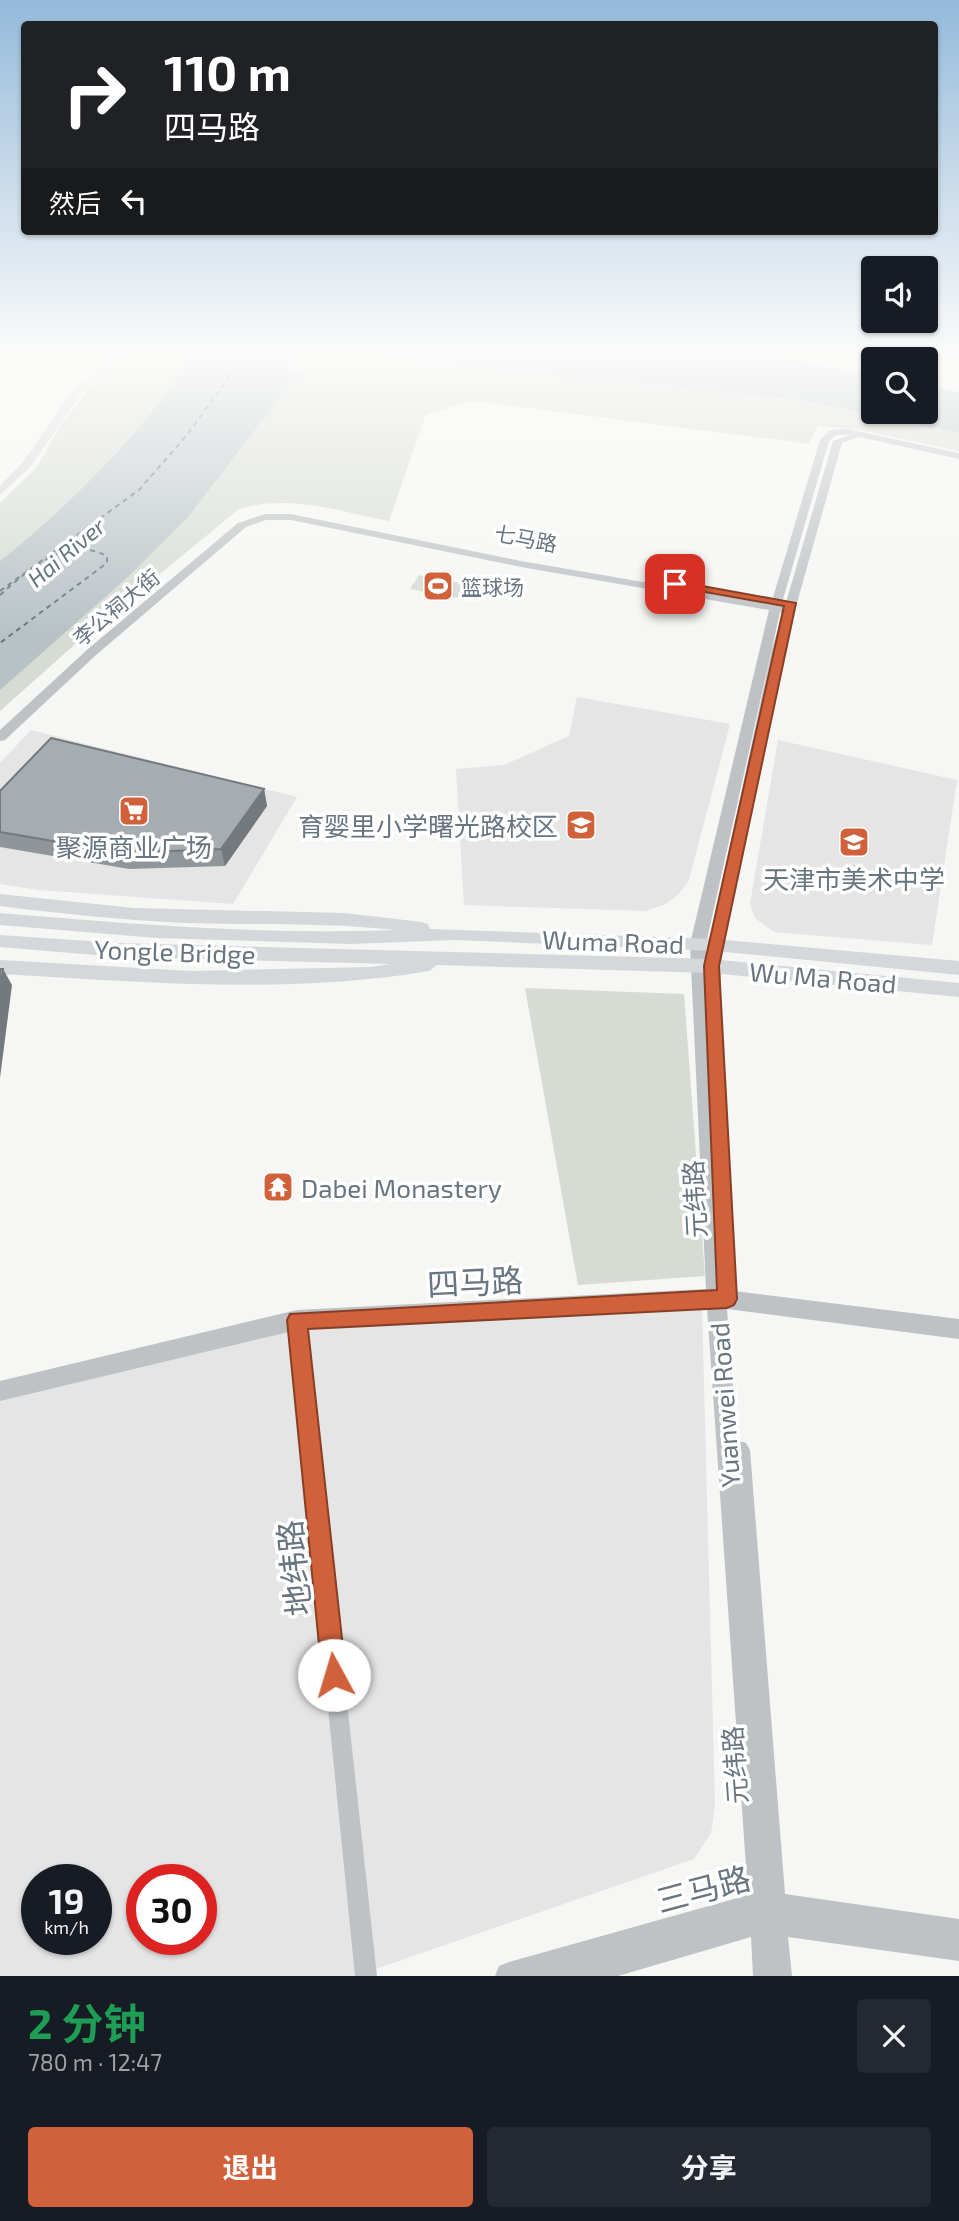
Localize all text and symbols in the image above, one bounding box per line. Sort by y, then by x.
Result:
text: 110 m [164,42,291,101]
icon: right [49,49,140,140]
text: 四马路 [164,107,260,145]
icon: left [115,182,153,220]
text: 然后 [49,187,101,218]
map controls [861,256,938,424]
button: sound [861,256,938,333]
button: search [861,347,938,424]
water label: Hai River [21,511,111,593]
street label: 七马路 [493,520,559,556]
pin [645,554,705,614]
street label: 李公祠大街 [68,564,164,650]
icon: arrive [656,565,694,603]
sports icon: 篮球场 [421,569,455,603]
place label: 篮球场 [461,574,524,599]
supermarket icon: 聚源商业广场 [117,794,151,828]
school or university icon: 育婴里小学曙光路校区 [564,808,598,842]
place label: 育婴里小学曙光路校区 [298,810,558,841]
school or university icon: 天津市美术中学 [837,825,871,859]
place label: 聚源商业广场 [56,831,212,862]
place label: 天津市美术中学 [763,863,945,894]
street label: Wuma Road [542,923,684,959]
street label: Yongle Bridge [94,933,256,969]
street label: Wu Ma Road [748,955,898,999]
street label: 元纬路 [676,1159,712,1239]
temple icon: Dabei Monastery [261,1170,295,1204]
place label: Dabei Monastery [301,1172,502,1203]
street label: 四马路 [426,1260,524,1302]
street label: Yuanwei Road [703,1322,745,1488]
street label: 地纬路 [269,1518,317,1618]
position arrow [297,1638,371,1712]
street label: 元纬路 [716,1725,752,1805]
street label: 三马路 [652,1857,754,1919]
speed limit sign: 30 [126,1864,217,1955]
text: 19 [49,1879,84,1921]
text: km/h [44,1916,89,1938]
text: 2 分钟 [28,1997,145,2047]
button: close [857,1999,931,2073]
text: 780 m · 12:47 [28,2048,162,2076]
button: 退出 [28,2127,473,2207]
button: 分享 [487,2127,931,2207]

